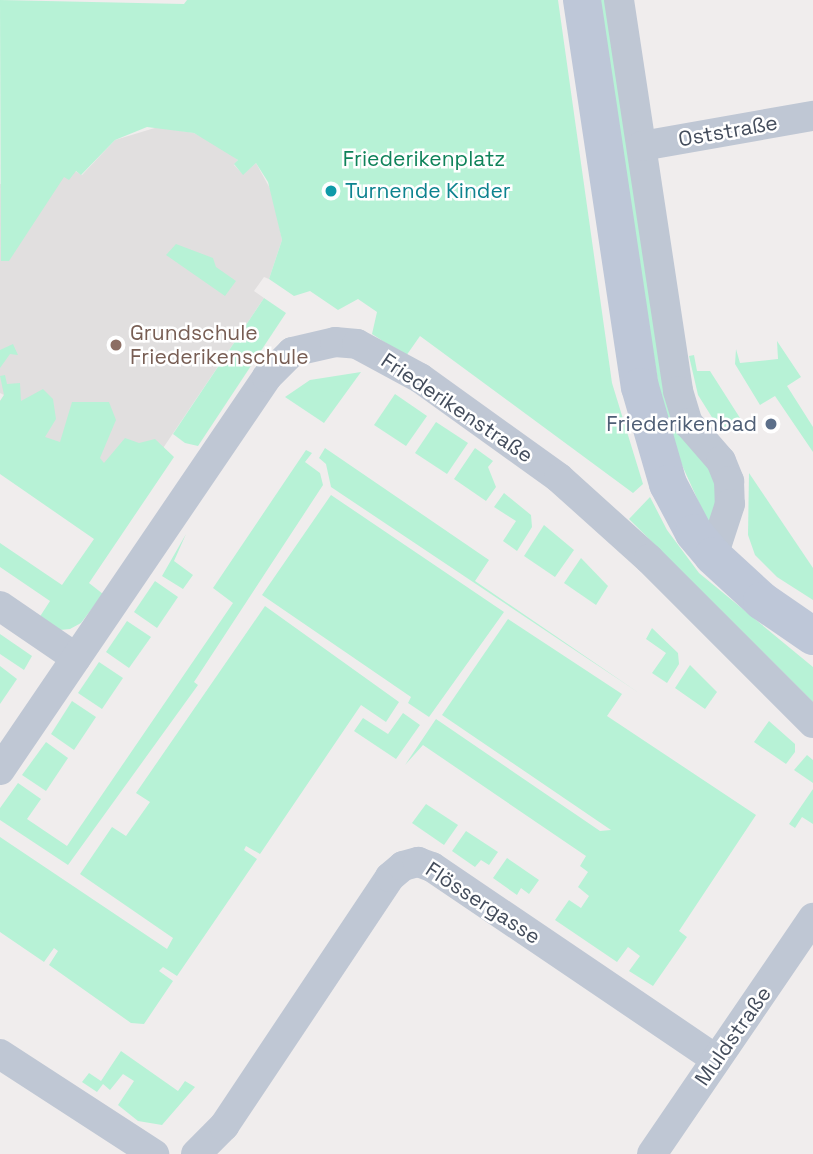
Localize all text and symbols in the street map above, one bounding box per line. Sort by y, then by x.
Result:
street label: Oststraße [676,110,780,152]
park label: Friederikenplatz [343,146,505,172]
place label: Turnende Kinder [345,178,511,204]
marker: Turnende Kinder [323,183,339,199]
place label: Grundschule Friederikenschule [130,320,309,370]
marker: Grundschule Friederikenschule [108,337,124,353]
street label: Friederikenstraße [376,348,538,468]
place label: Friederikenbad [606,411,757,437]
marker: Friederikenbad [763,416,779,432]
street label: Flössergasse [421,857,545,949]
street label: Muldstraße [690,981,776,1091]

